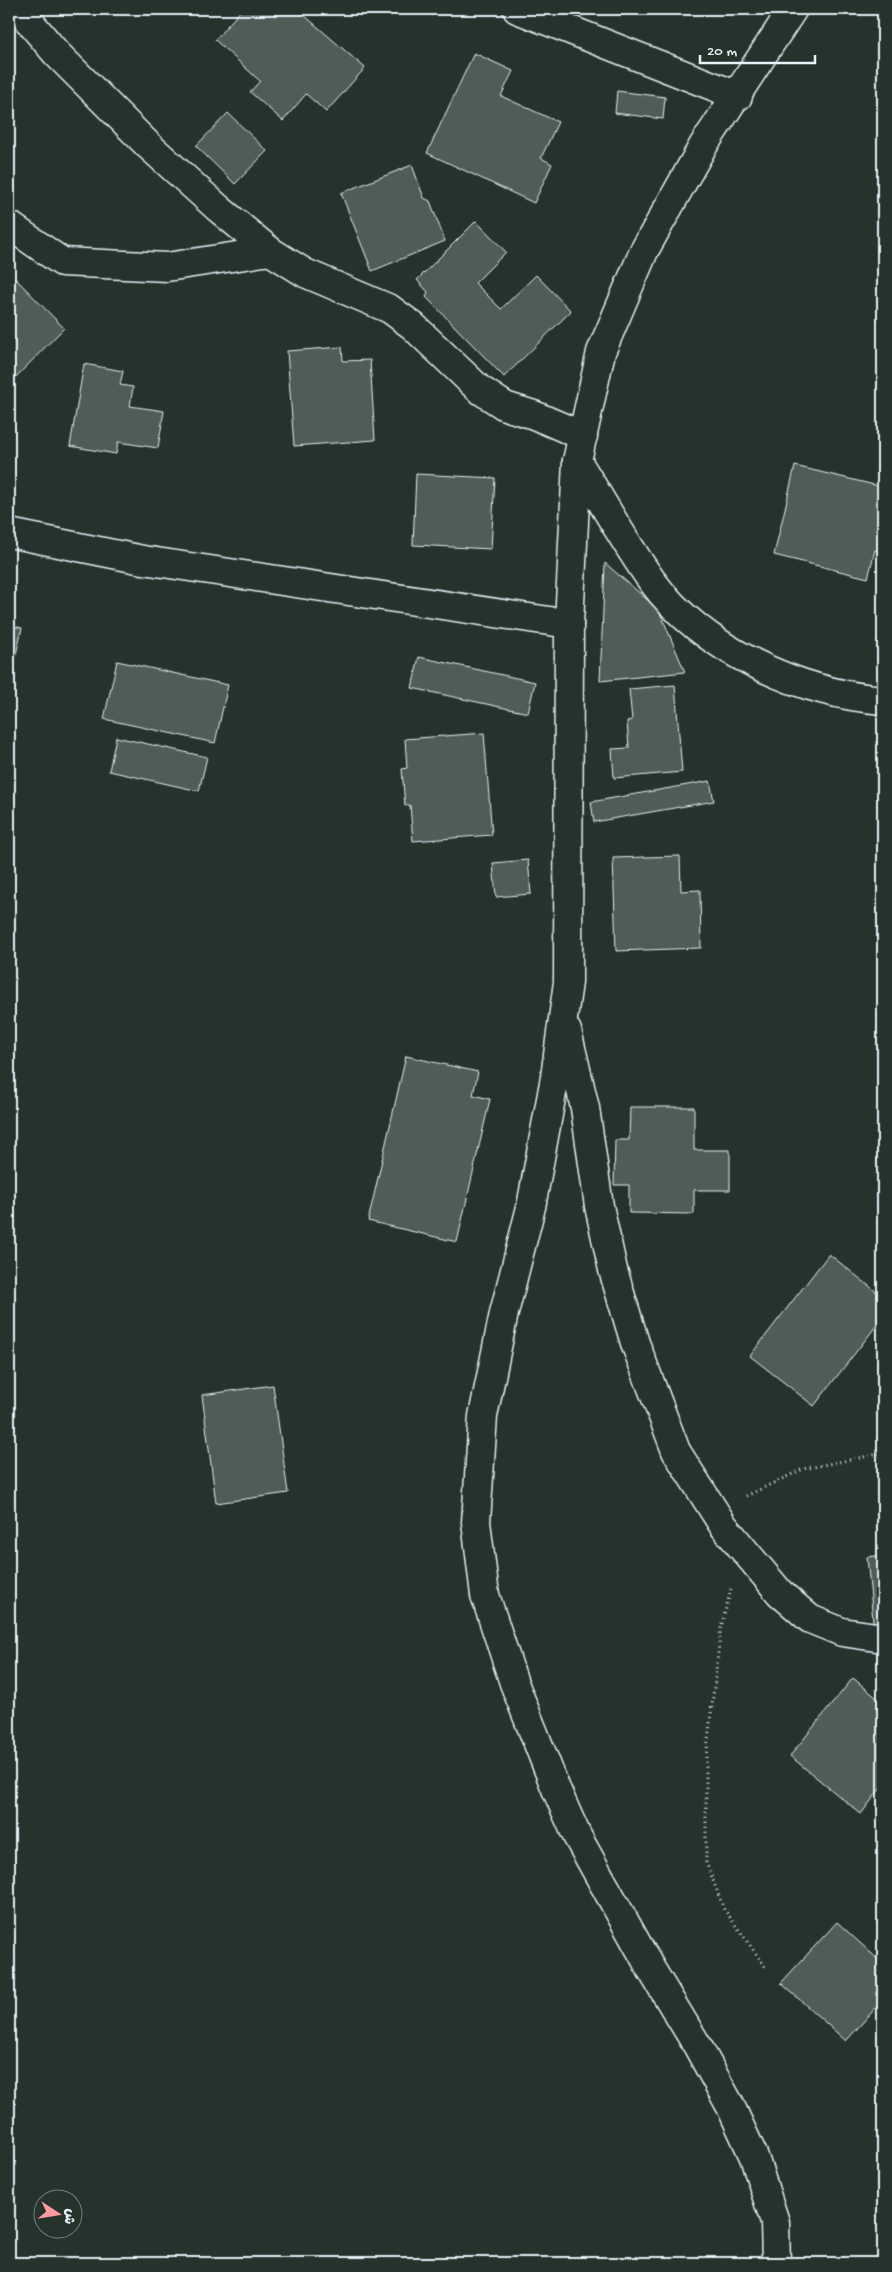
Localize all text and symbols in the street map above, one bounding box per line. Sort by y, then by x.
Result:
scale bar [700,32,814,64]
text: 20 m [707,43,737,61]
north arrow [32,2190,82,2240]
text: ش [58,2207,78,2225]

